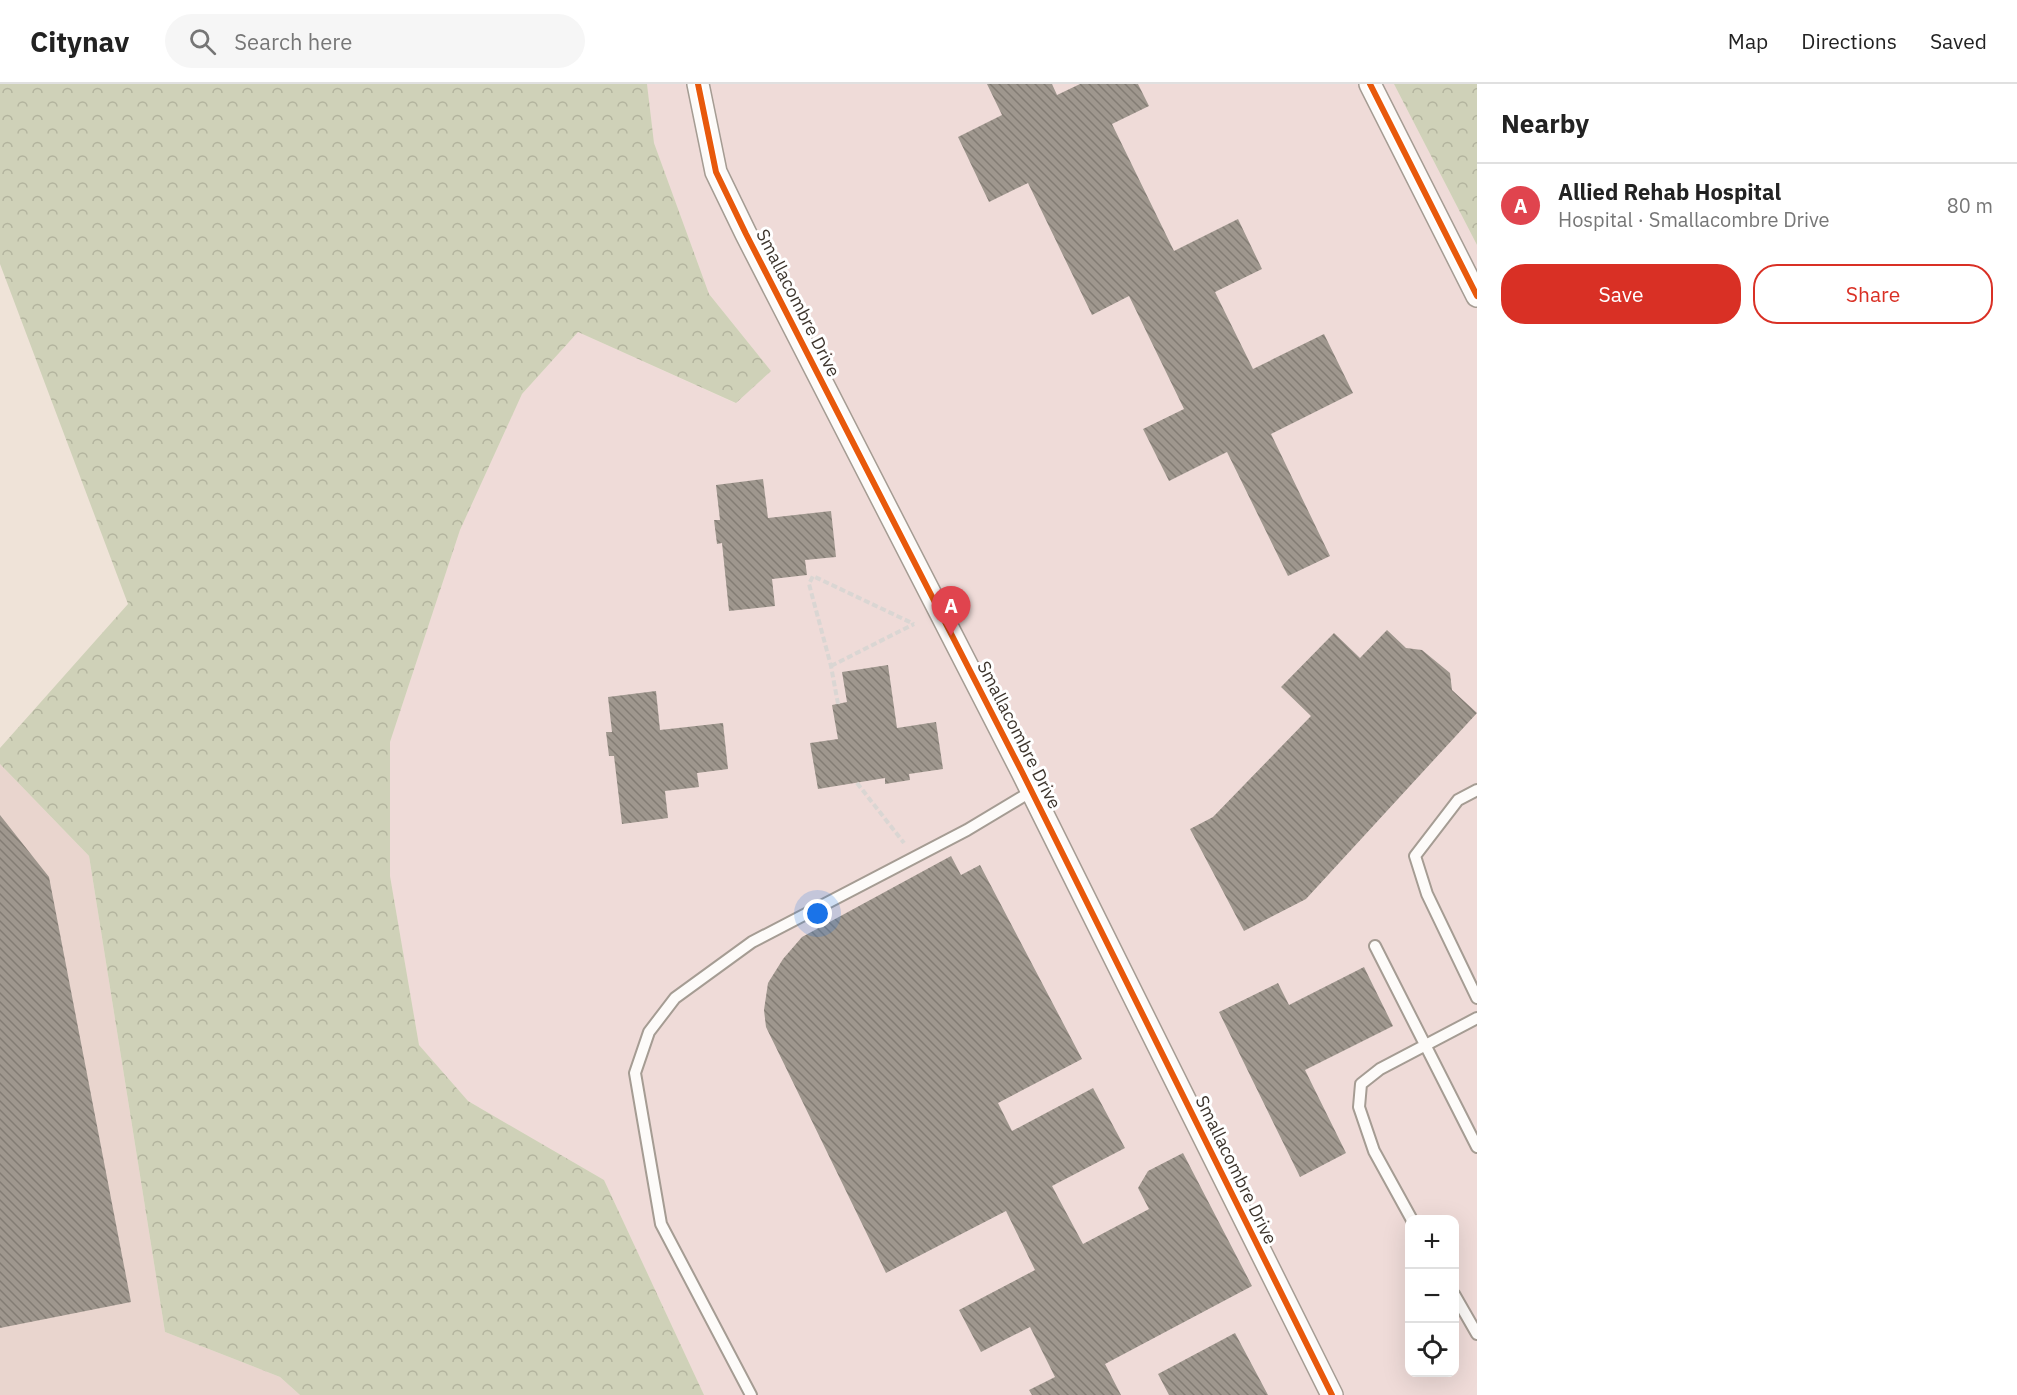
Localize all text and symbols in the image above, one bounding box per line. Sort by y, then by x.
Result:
search box [165,14,585,68]
text: Citynav [30,23,129,60]
icon: search [186,25,219,58]
text: Search here [234,27,352,56]
text: Map [1728,27,1768,55]
text: Directions [1801,27,1897,55]
text: Saved [1930,27,1987,55]
text: Nearby [1501,106,1589,140]
text: Allied Rehab Hospital [1558,177,1781,206]
text: A [1514,192,1527,219]
text: 80 m [1947,192,1993,219]
text: Hospital · Smallacombre Drive [1558,206,1830,233]
street label: Smallacombre Drive [751,225,846,381]
button: Save [1501,264,1741,324]
button: Share [1753,264,1993,324]
pin: A [932,586,970,636]
street label: Smallacombre Drive [972,657,1067,813]
your location [803,899,832,928]
street label: Smallacombre Drive [1190,1092,1282,1248]
map controls [1405,1215,1459,1377]
button: + [1405,1215,1459,1269]
button: − [1405,1269,1459,1323]
button: locate [1405,1323,1459,1377]

